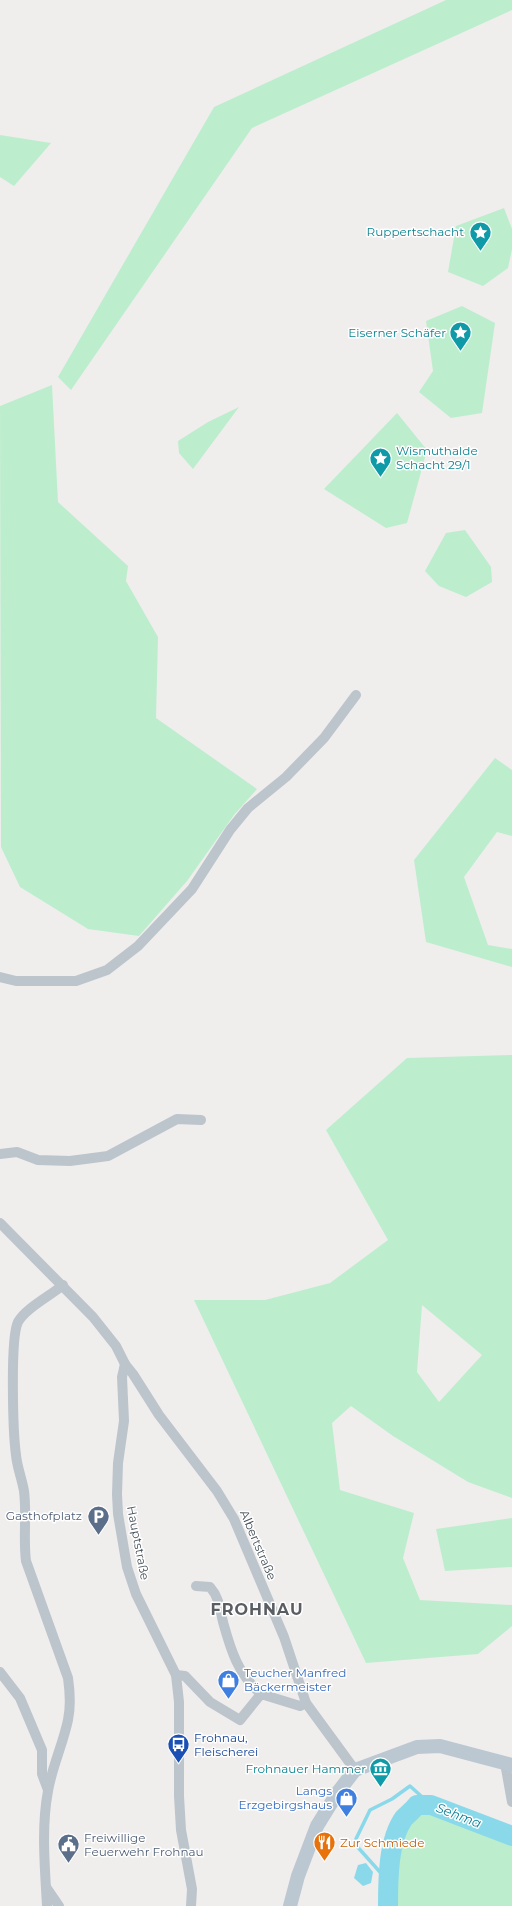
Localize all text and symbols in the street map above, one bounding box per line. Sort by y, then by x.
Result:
place icon: Ruppertschacht [467,219,493,252]
place label: Ruppertschacht [367,224,464,239]
place icon: Eiserner Schäfer [448,320,474,353]
place label: Eiserner Schäfer [348,325,446,340]
place label: Wismuthalde Schacht 29/1 [396,443,478,472]
place icon: Wismuthalde Schacht 29/1 [367,445,393,478]
parking icon: Gasthofplatz [85,1503,111,1536]
street label: Hauptstraße [124,1505,153,1581]
place label: Gasthofplatz [6,1508,82,1523]
street label: Albertstraße [237,1508,280,1582]
district label: FROHNAU [211,1600,303,1619]
place label: Teucher Manfred Bäckermeister [244,1665,346,1694]
shop icon: Teucher Manfred Bäckermeister [216,1667,242,1700]
place label: Frohnau, Fleischerei [194,1730,258,1759]
bus stop icon: Frohnau, Fleischerei [166,1732,192,1765]
museum icon: Frohnauer Hammer [368,1756,394,1789]
place label: Frohnauer Hammer [245,1761,366,1776]
place label: Langs Erzgebirgshaus [238,1783,332,1812]
shop icon: Langs Erzgebirgshaus [334,1785,360,1818]
water label: Sehma [434,1799,484,1831]
place label: Freiwillige Feuerwehr Frohnau [84,1830,204,1859]
restaurant icon: Zur Schmiede [311,1830,337,1863]
public building icon: Freiwillige Feuerwehr Frohnau [56,1832,82,1865]
place label: Zur Schmiede [340,1835,425,1850]

